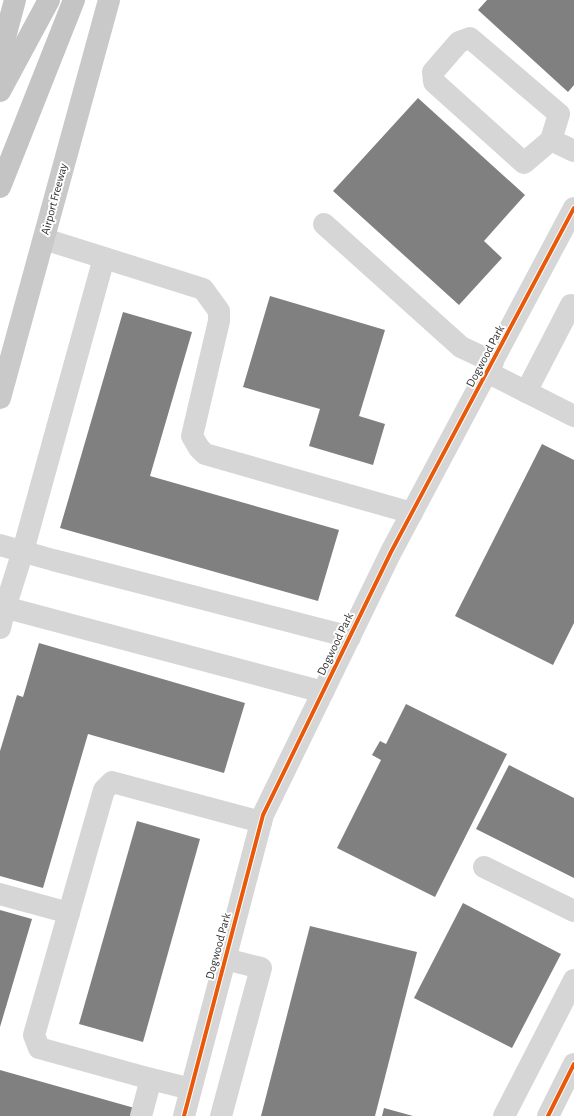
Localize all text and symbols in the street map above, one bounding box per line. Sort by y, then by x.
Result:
street label: Airport Freeway [39,162,70,236]
street label: Dogwood Park [464,323,507,389]
street label: Dogwood Park [315,610,356,677]
street label: Dogwood Park [203,911,233,980]

